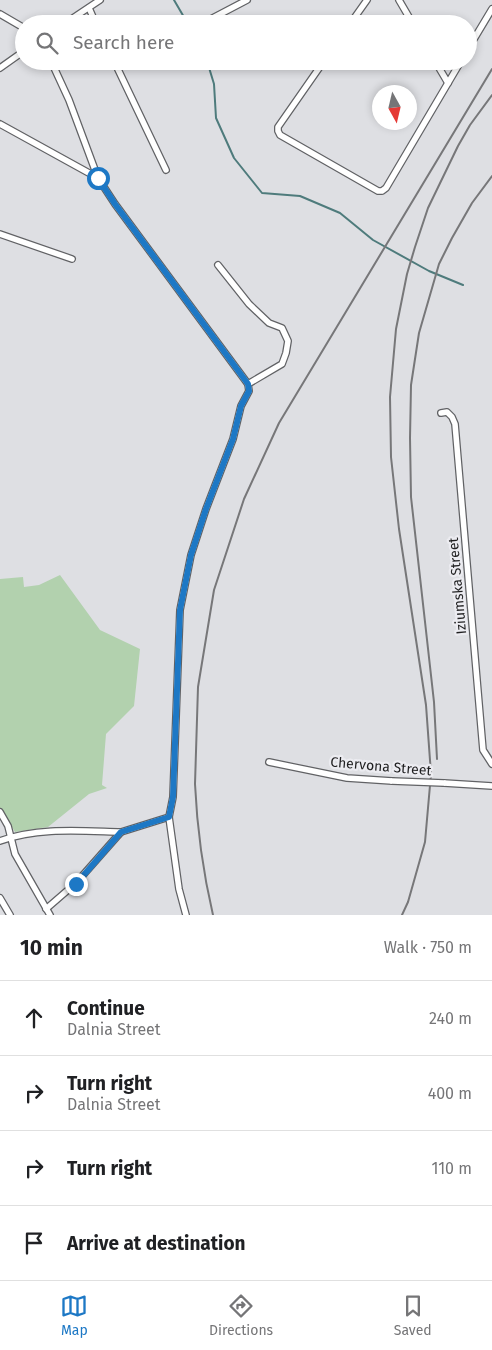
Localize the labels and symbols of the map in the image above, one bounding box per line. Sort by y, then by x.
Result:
north arrow [372,85,417,130]
route start [87,167,110,190]
street label: Iziumska Street [445,536,470,635]
street label: Chervona Street [330,754,433,779]
route end [65,873,88,896]

